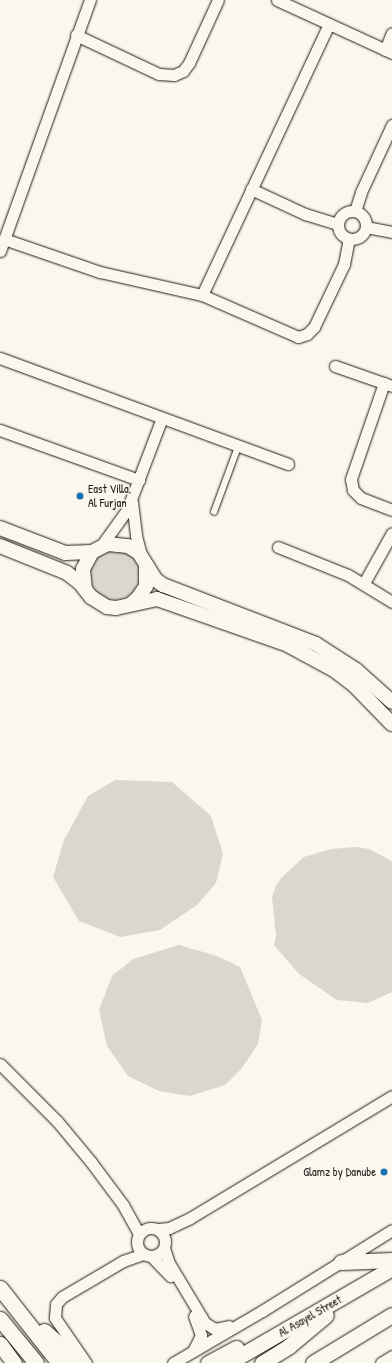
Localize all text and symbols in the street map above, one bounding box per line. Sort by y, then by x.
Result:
place label: East Villa, Al Furjan [88,482,131,510]
marker: East Villa, Al Furjan [75,491,85,501]
place label: Glamz by Danube [303,1165,376,1179]
marker: Glamz by Danube [379,1167,389,1177]
street label: Al Asayel Street [276,1292,344,1340]

